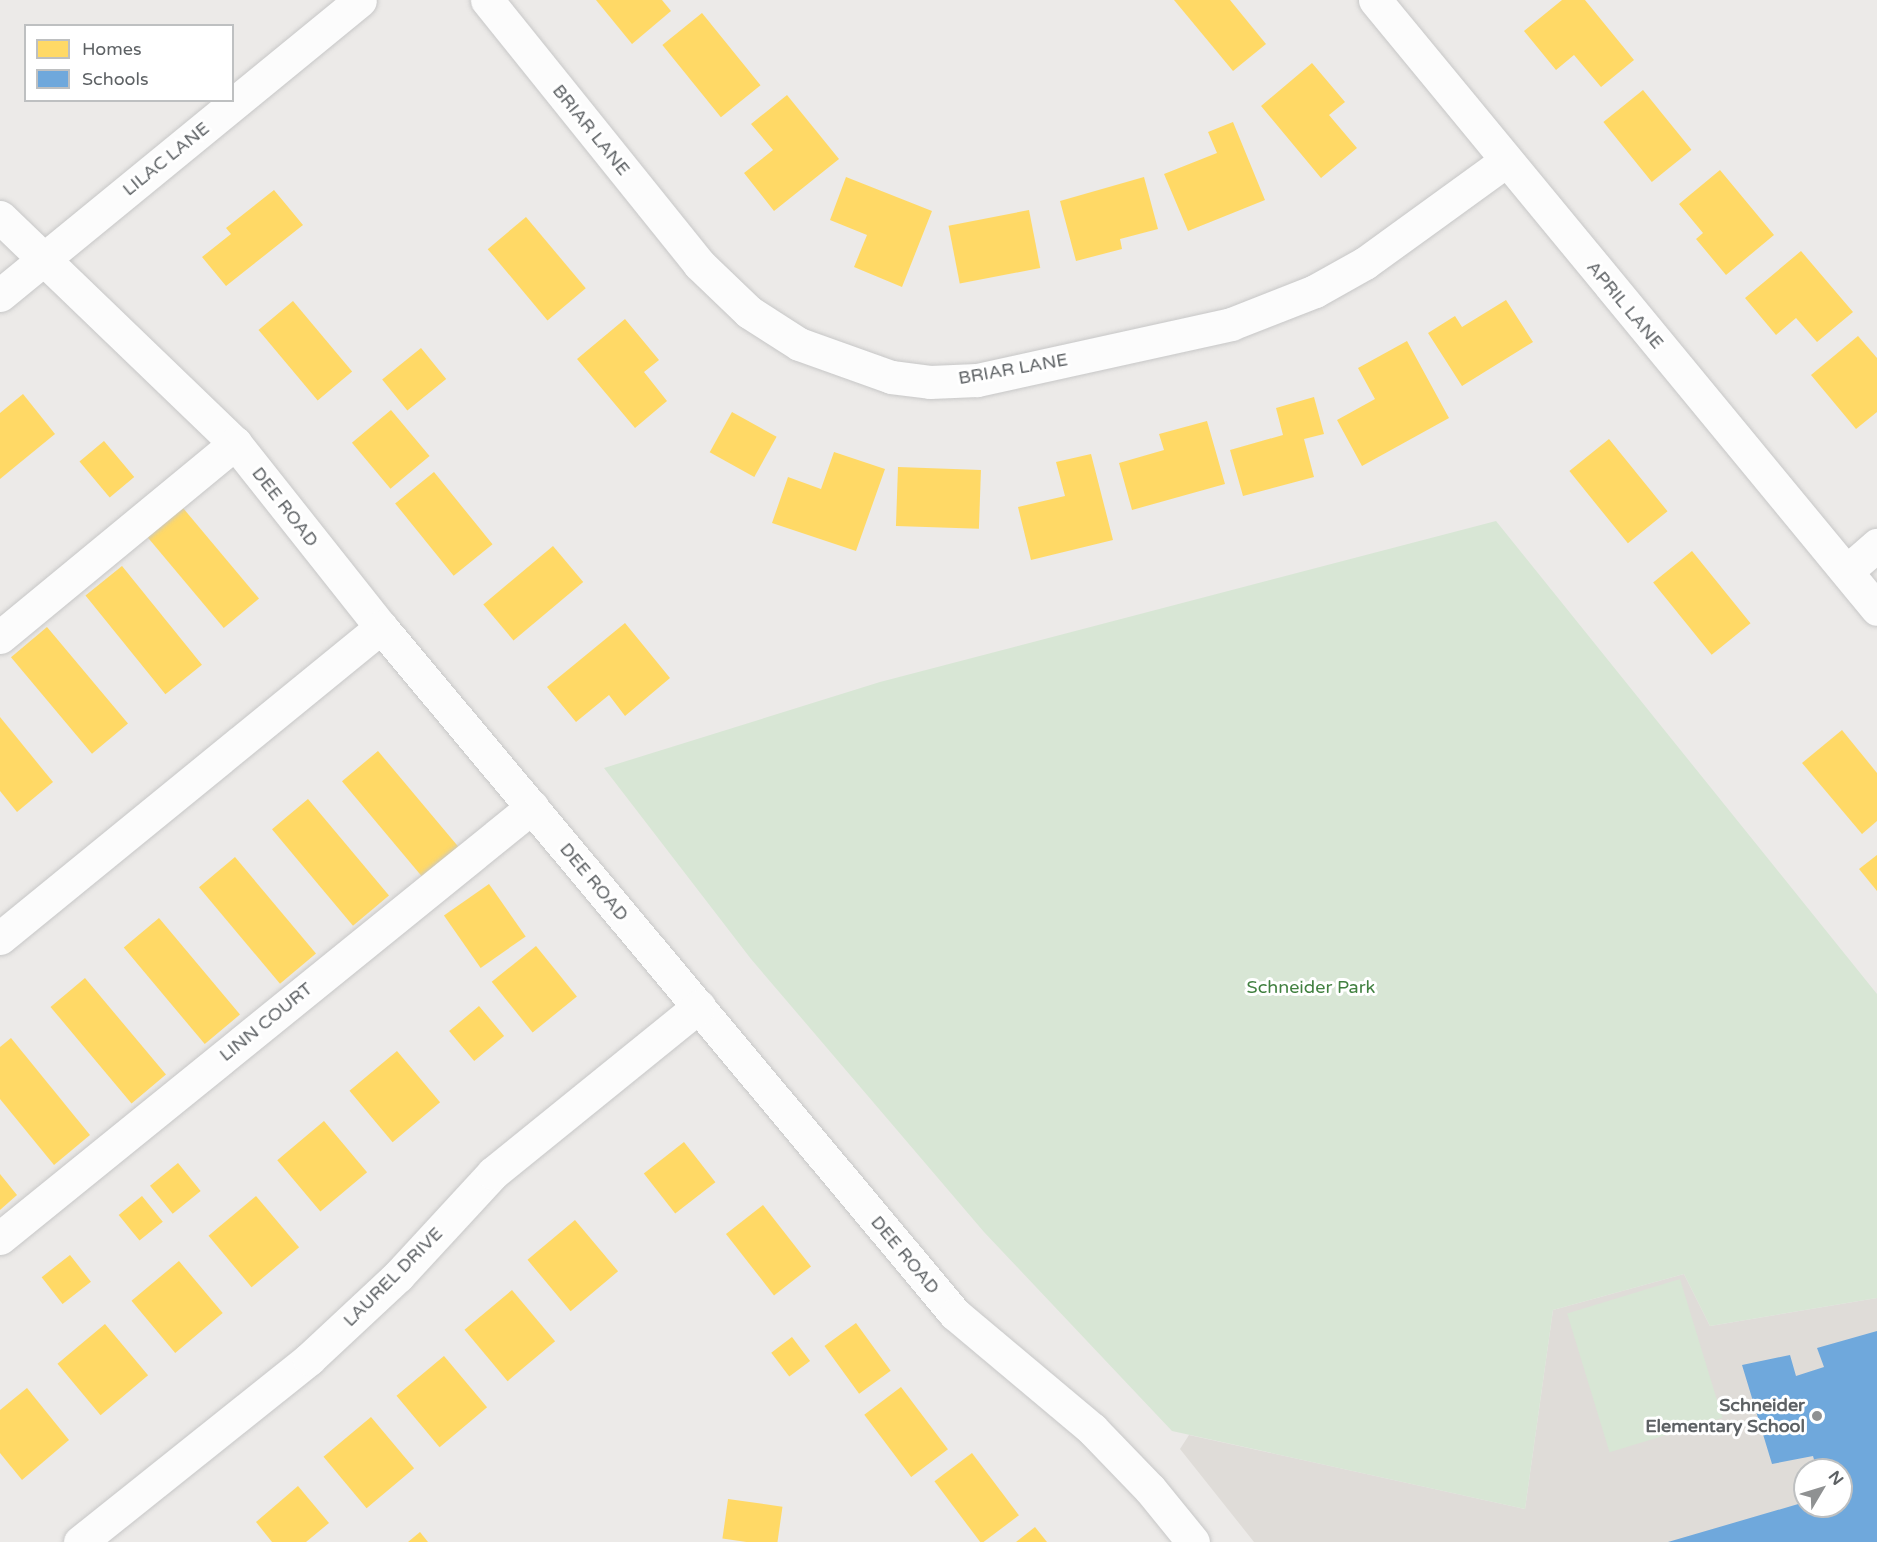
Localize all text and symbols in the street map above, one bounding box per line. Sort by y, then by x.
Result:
legend [24,24,234,102]
text: Homes [82,38,142,60]
text: Schools [82,68,149,90]
street label: BRIAR LANE [548,80,634,180]
street label: LILAC LANE [118,117,214,201]
street label: APRIL LANE [1582,257,1668,353]
street label: BRIAR LANE [957,349,1069,389]
street label: DEE ROAD [247,463,323,551]
street label: DEE ROAD [555,839,633,925]
park label: Schneider Park [1247,976,1375,998]
street label: LINN COURT [215,978,317,1066]
street label: DEE ROAD [866,1212,944,1298]
street label: LAUREL DRIVE [339,1223,447,1331]
place label: Schneider Elementary School [1645,1395,1805,1438]
marker: Schneider Elementary School [1810,1409,1824,1423]
north arrow [1793,1458,1853,1518]
text: N [1824,1467,1847,1489]

